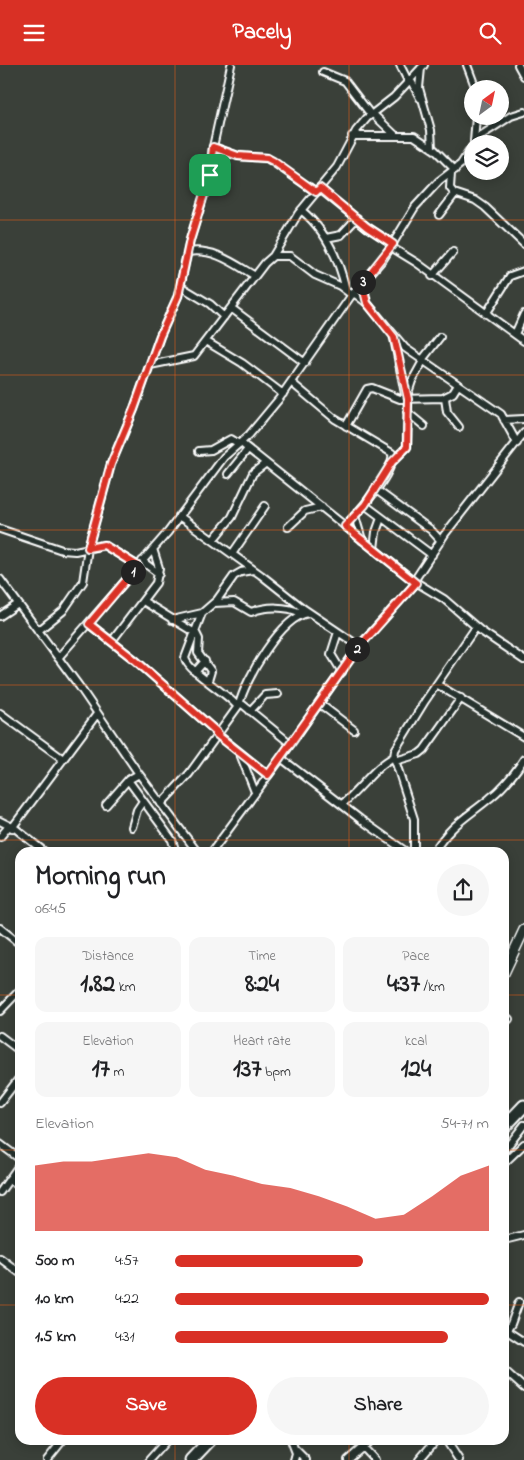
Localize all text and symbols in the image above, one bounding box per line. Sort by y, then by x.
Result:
text: Pacely [233,17,291,49]
icon: menu [20,19,48,47]
icon: search [476,19,504,47]
north arrow [464,80,509,125]
map controls [464,80,509,180]
button: layers [464,135,509,180]
pin [189,154,231,196]
icon: arrive [196,161,224,189]
pin: 3 [350,269,376,295]
text: 3 [361,272,366,293]
pin: 1 [120,559,146,585]
text: 1 [131,562,136,583]
pin: 2 [344,637,370,661]
text: 2 [354,639,361,660]
text: Morning run [35,857,166,898]
button: share [437,864,489,916]
text: 06:45 [35,897,66,921]
text: Distance [82,946,134,967]
text: Time [248,946,276,967]
text: Pace [402,946,430,967]
text: 1.82 [80,967,115,1003]
text: 8:24 [245,967,279,1003]
text: 4:37 [387,967,420,1003]
text: km [115,977,136,998]
text: /km [420,977,445,998]
text: Elevation [82,1031,134,1052]
text: Heart rate [233,1031,291,1052]
text: kcal [405,1031,427,1052]
text: 17 [92,1052,110,1088]
text: 137 [233,1052,262,1088]
text: 124 [401,1052,431,1088]
text: m [110,1062,124,1083]
text: bpm [262,1062,291,1083]
text: Elevation [35,1112,94,1136]
text: 54–71 m [441,1112,489,1136]
text: 500 m [35,1249,74,1273]
text: 4:57 [115,1249,139,1273]
text: 1.0 km [35,1287,74,1311]
text: 4:22 [115,1287,139,1311]
text: 1.5 km [35,1325,76,1349]
text: 4:31 [115,1325,135,1349]
button: Save [35,1377,257,1435]
button: Share [267,1377,489,1435]

